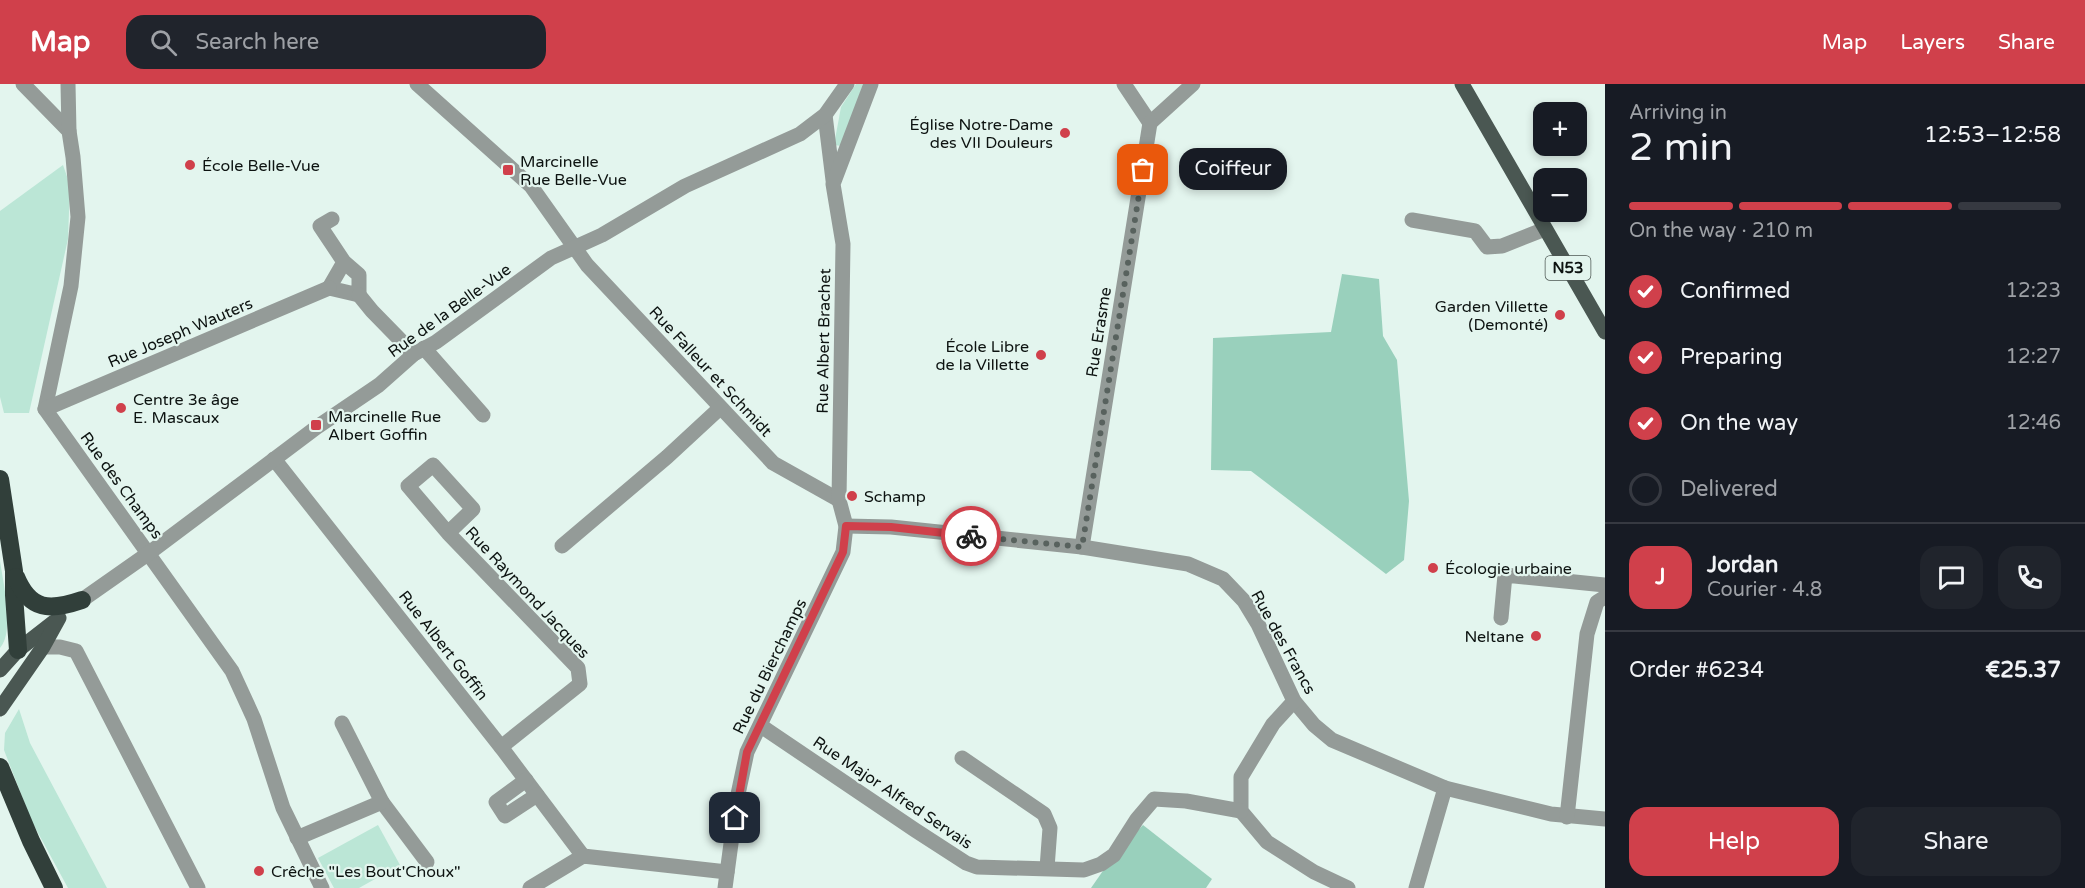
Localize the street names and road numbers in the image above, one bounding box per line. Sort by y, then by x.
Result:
road number: N53 [1546,256,1590,280]
street label: Rue de la Belle-Vue [384,259,515,362]
street label: Rue Albert Brachet [813,268,835,414]
street label: Rue Erasme [1082,286,1116,379]
street label: Rue Joseph Wauters [105,293,256,372]
street label: Rue Falleur et Schmidt [645,302,776,441]
street label: Rue des Champs [76,428,167,543]
street label: Rue Raymond Jacques [461,523,594,663]
street label: Rue Albert Goffin [394,587,492,704]
street label: Rue des Francs [1246,587,1320,698]
street label: Rue du Bierchamps [728,596,811,737]
street label: Rue Major Alfred Servais [809,732,976,854]

